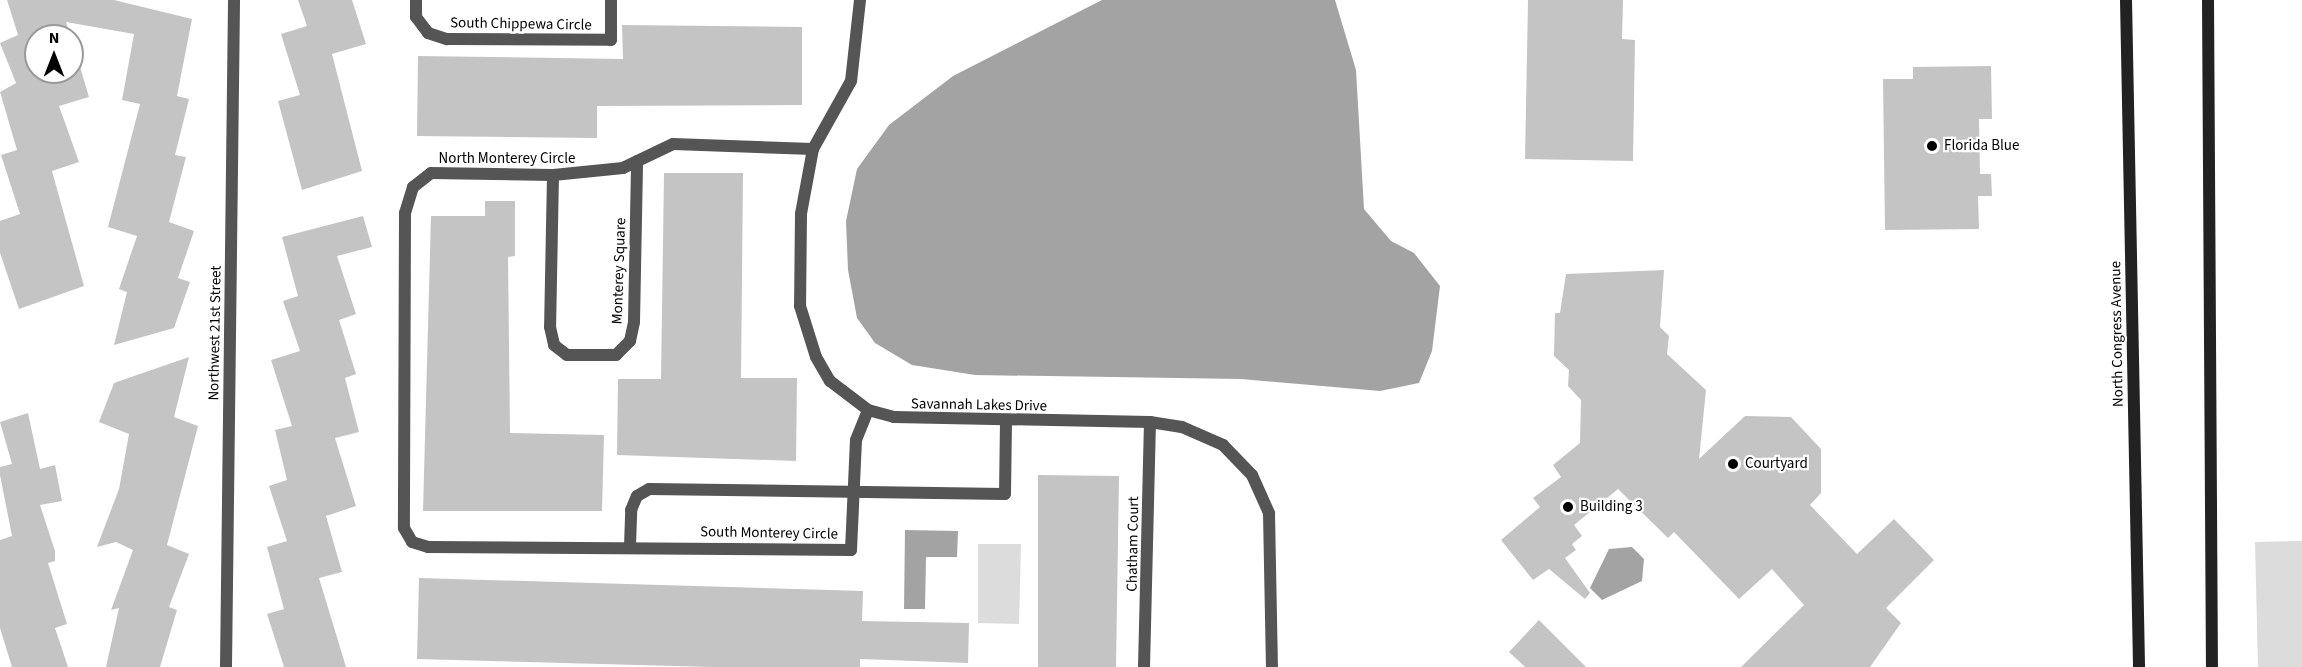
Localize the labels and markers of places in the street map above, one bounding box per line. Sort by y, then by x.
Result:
place label: Florida Blue [1944,137,2019,155]
marker: Florida Blue [1925,139,1939,153]
place label: Courtyard [1745,455,1808,473]
marker: Courtyard [1726,457,1740,471]
place label: Building 3 [1580,498,1643,516]
marker: Building 3 [1561,500,1575,514]

